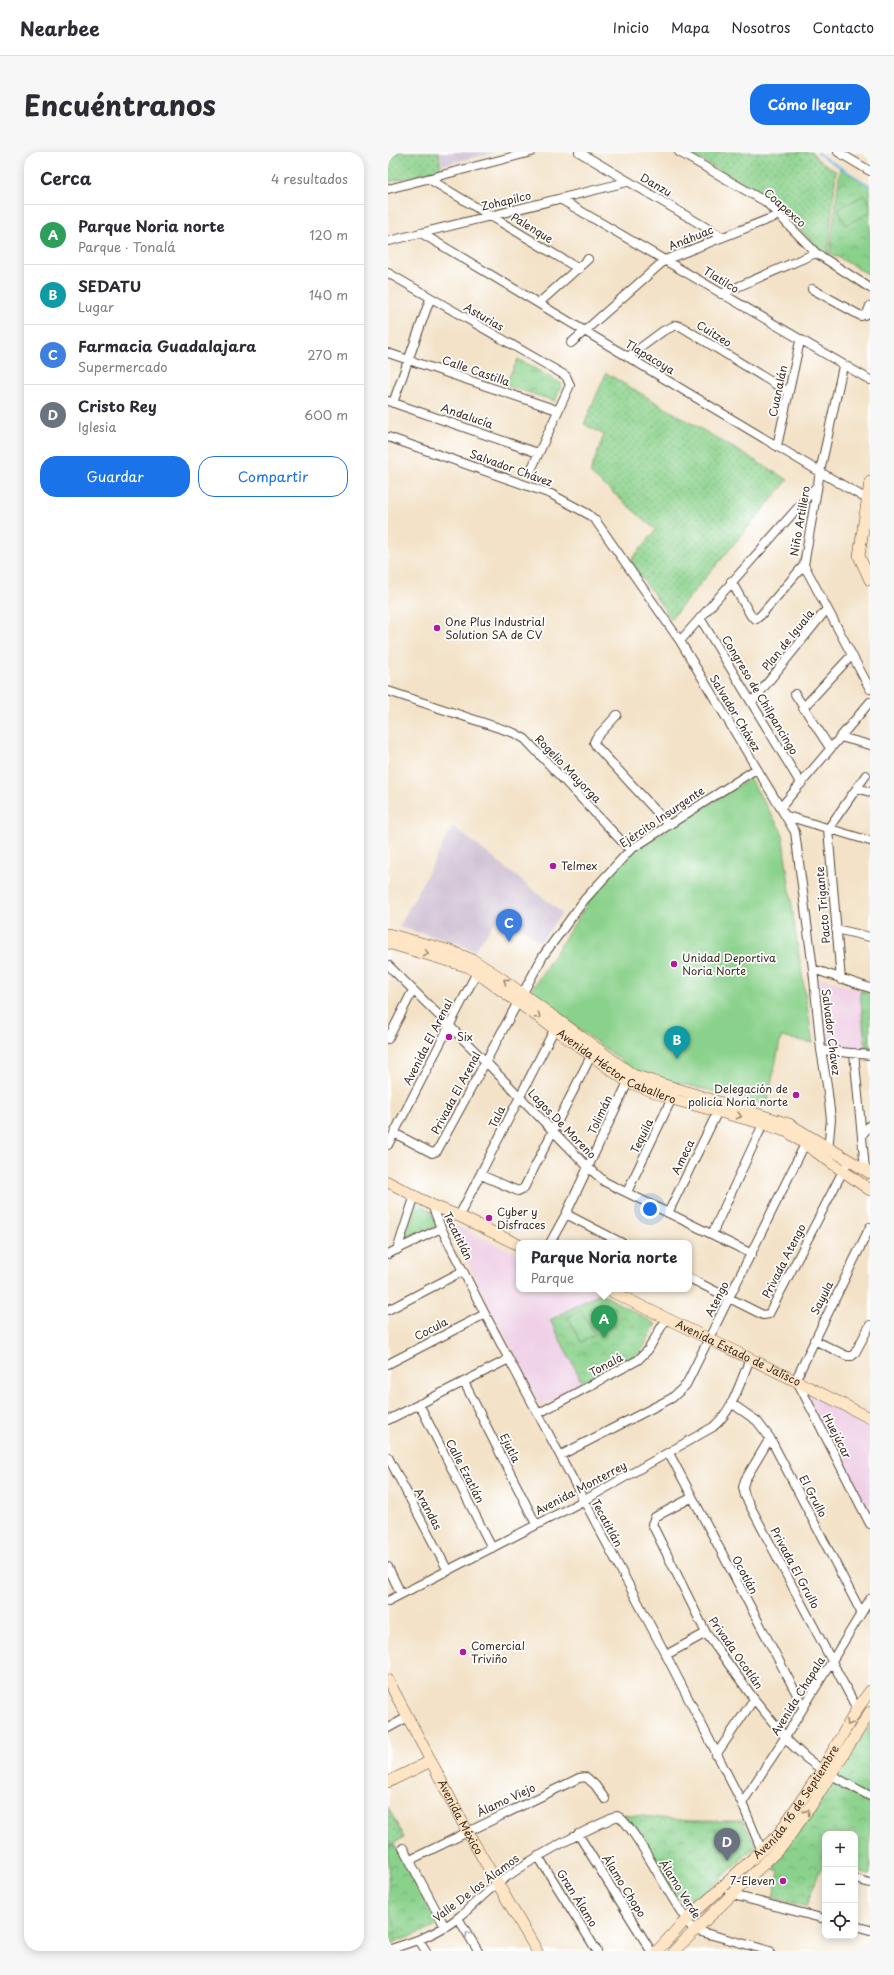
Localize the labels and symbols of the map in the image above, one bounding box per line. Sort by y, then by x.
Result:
street label: Danzu [637,169,675,200]
street label: Coapexco [761,184,810,231]
street label: Zohapilco [479,187,532,214]
street label: Palenque [508,208,557,247]
street label: Anáhuac [666,221,716,254]
street label: Tlatilco [700,262,742,297]
street label: Asturias [461,298,507,335]
street label: Cuitzeo [693,316,735,351]
street label: Tlapacoya [622,335,678,378]
street label: Calle Castilla [440,351,512,390]
street label: Cuanalán [764,363,791,418]
street label: Andalucía [439,399,496,432]
street label: Salvador Chávez [467,445,555,490]
street label: Niño Artillero [785,484,814,557]
street label: Plan de Iguala [757,605,818,674]
place label: One Plus Industrial Solution SA de CV [445,613,545,643]
marker: One Plus Industrial Solution SA de CV [432,623,442,633]
street label: Congreso de Chilpancingo [718,632,803,758]
street label: Salvador Chávez [706,671,765,754]
street label: Rogelio Mayorga [531,731,605,807]
street label: Ejército Insurgente [616,782,708,851]
place label: Telmex [561,857,598,874]
marker: Telmex [548,861,558,871]
street label: Pacto Trigante [811,866,834,944]
pin: C [496,909,522,942]
one-way arrow [422,949,429,957]
place label: Unidad Deportiva Noria Norte [682,949,776,979]
marker: Unidad Deportiva Noria Norte [669,959,679,969]
one-way arrow [503,979,510,986]
street label: Salvador Chávez [818,988,845,1076]
street label: Avenida El Arenal [399,996,457,1088]
one-way arrow [534,1011,541,1019]
street label: Avenida Héctor Caballero [554,1024,678,1108]
pin: B [664,1026,690,1059]
place label: Six [457,1028,473,1045]
marker: Six [444,1032,454,1042]
street label: Privada El Arenal [427,1048,485,1137]
place label: Delegación de policía Noria norte [688,1080,788,1110]
street label: Lagos De Moreno [524,1085,600,1162]
marker: Delegación de policía Noria norte [791,1090,801,1100]
street label: Tolimán [583,1092,616,1137]
street label: Tala [484,1103,509,1131]
one-way arrow [735,1112,742,1120]
street label: Tequila [626,1116,657,1156]
street label: Ameca [667,1136,698,1177]
your location [640,1199,660,1219]
place label: Cyber y Disfraces [497,1203,545,1233]
street label: Tecatitlán [439,1209,477,1263]
marker: Cyber y Disfraces [484,1213,494,1223]
street label: Privada Atengo [757,1221,810,1301]
street label: Atengo [700,1278,733,1320]
street label: Sayula [806,1278,837,1318]
pin: A [591,1305,617,1338]
street label: Cocula [411,1313,451,1344]
street label: Avenida Estado de Jalisco [673,1315,804,1390]
street label: Tonalá [586,1349,626,1381]
street label: Huejúcar [819,1410,856,1461]
street label: Ejutla [496,1430,525,1466]
street label: Calle Ezatlán [442,1436,489,1506]
street label: Avenida Monterrey [532,1456,630,1519]
street label: El Grullo [795,1472,832,1520]
street label: Arandas [410,1485,447,1533]
street label: Tecatitlán [588,1496,627,1550]
street label: Privada El Grullo [767,1524,824,1612]
street label: Ocotlán [728,1552,763,1597]
street label: Privada Ocotlán [705,1613,768,1692]
place label: Comercial Triviño [471,1637,525,1667]
marker: Comercial Triviño [458,1647,468,1657]
street label: Avenida Chapala [766,1653,829,1739]
one-way arrow [846,1719,853,1727]
street label: Avenida 16 de Septiembre [749,1742,843,1862]
street label: Avenida México [434,1776,488,1857]
street label: Álamo Viejo [474,1779,538,1821]
one-way arrow [802,1809,810,1816]
pin: D [714,1828,740,1861]
street label: Valle De los Álamos [429,1850,522,1926]
street label: Álamo Chopo [598,1851,650,1920]
street label: Álamo Verde [655,1856,705,1922]
street label: Gran Álamo [553,1866,602,1930]
place label: 7-Eleven [730,1872,775,1889]
marker: 7-Eleven [778,1876,788,1886]
one-way arrow [466,1931,473,1938]

